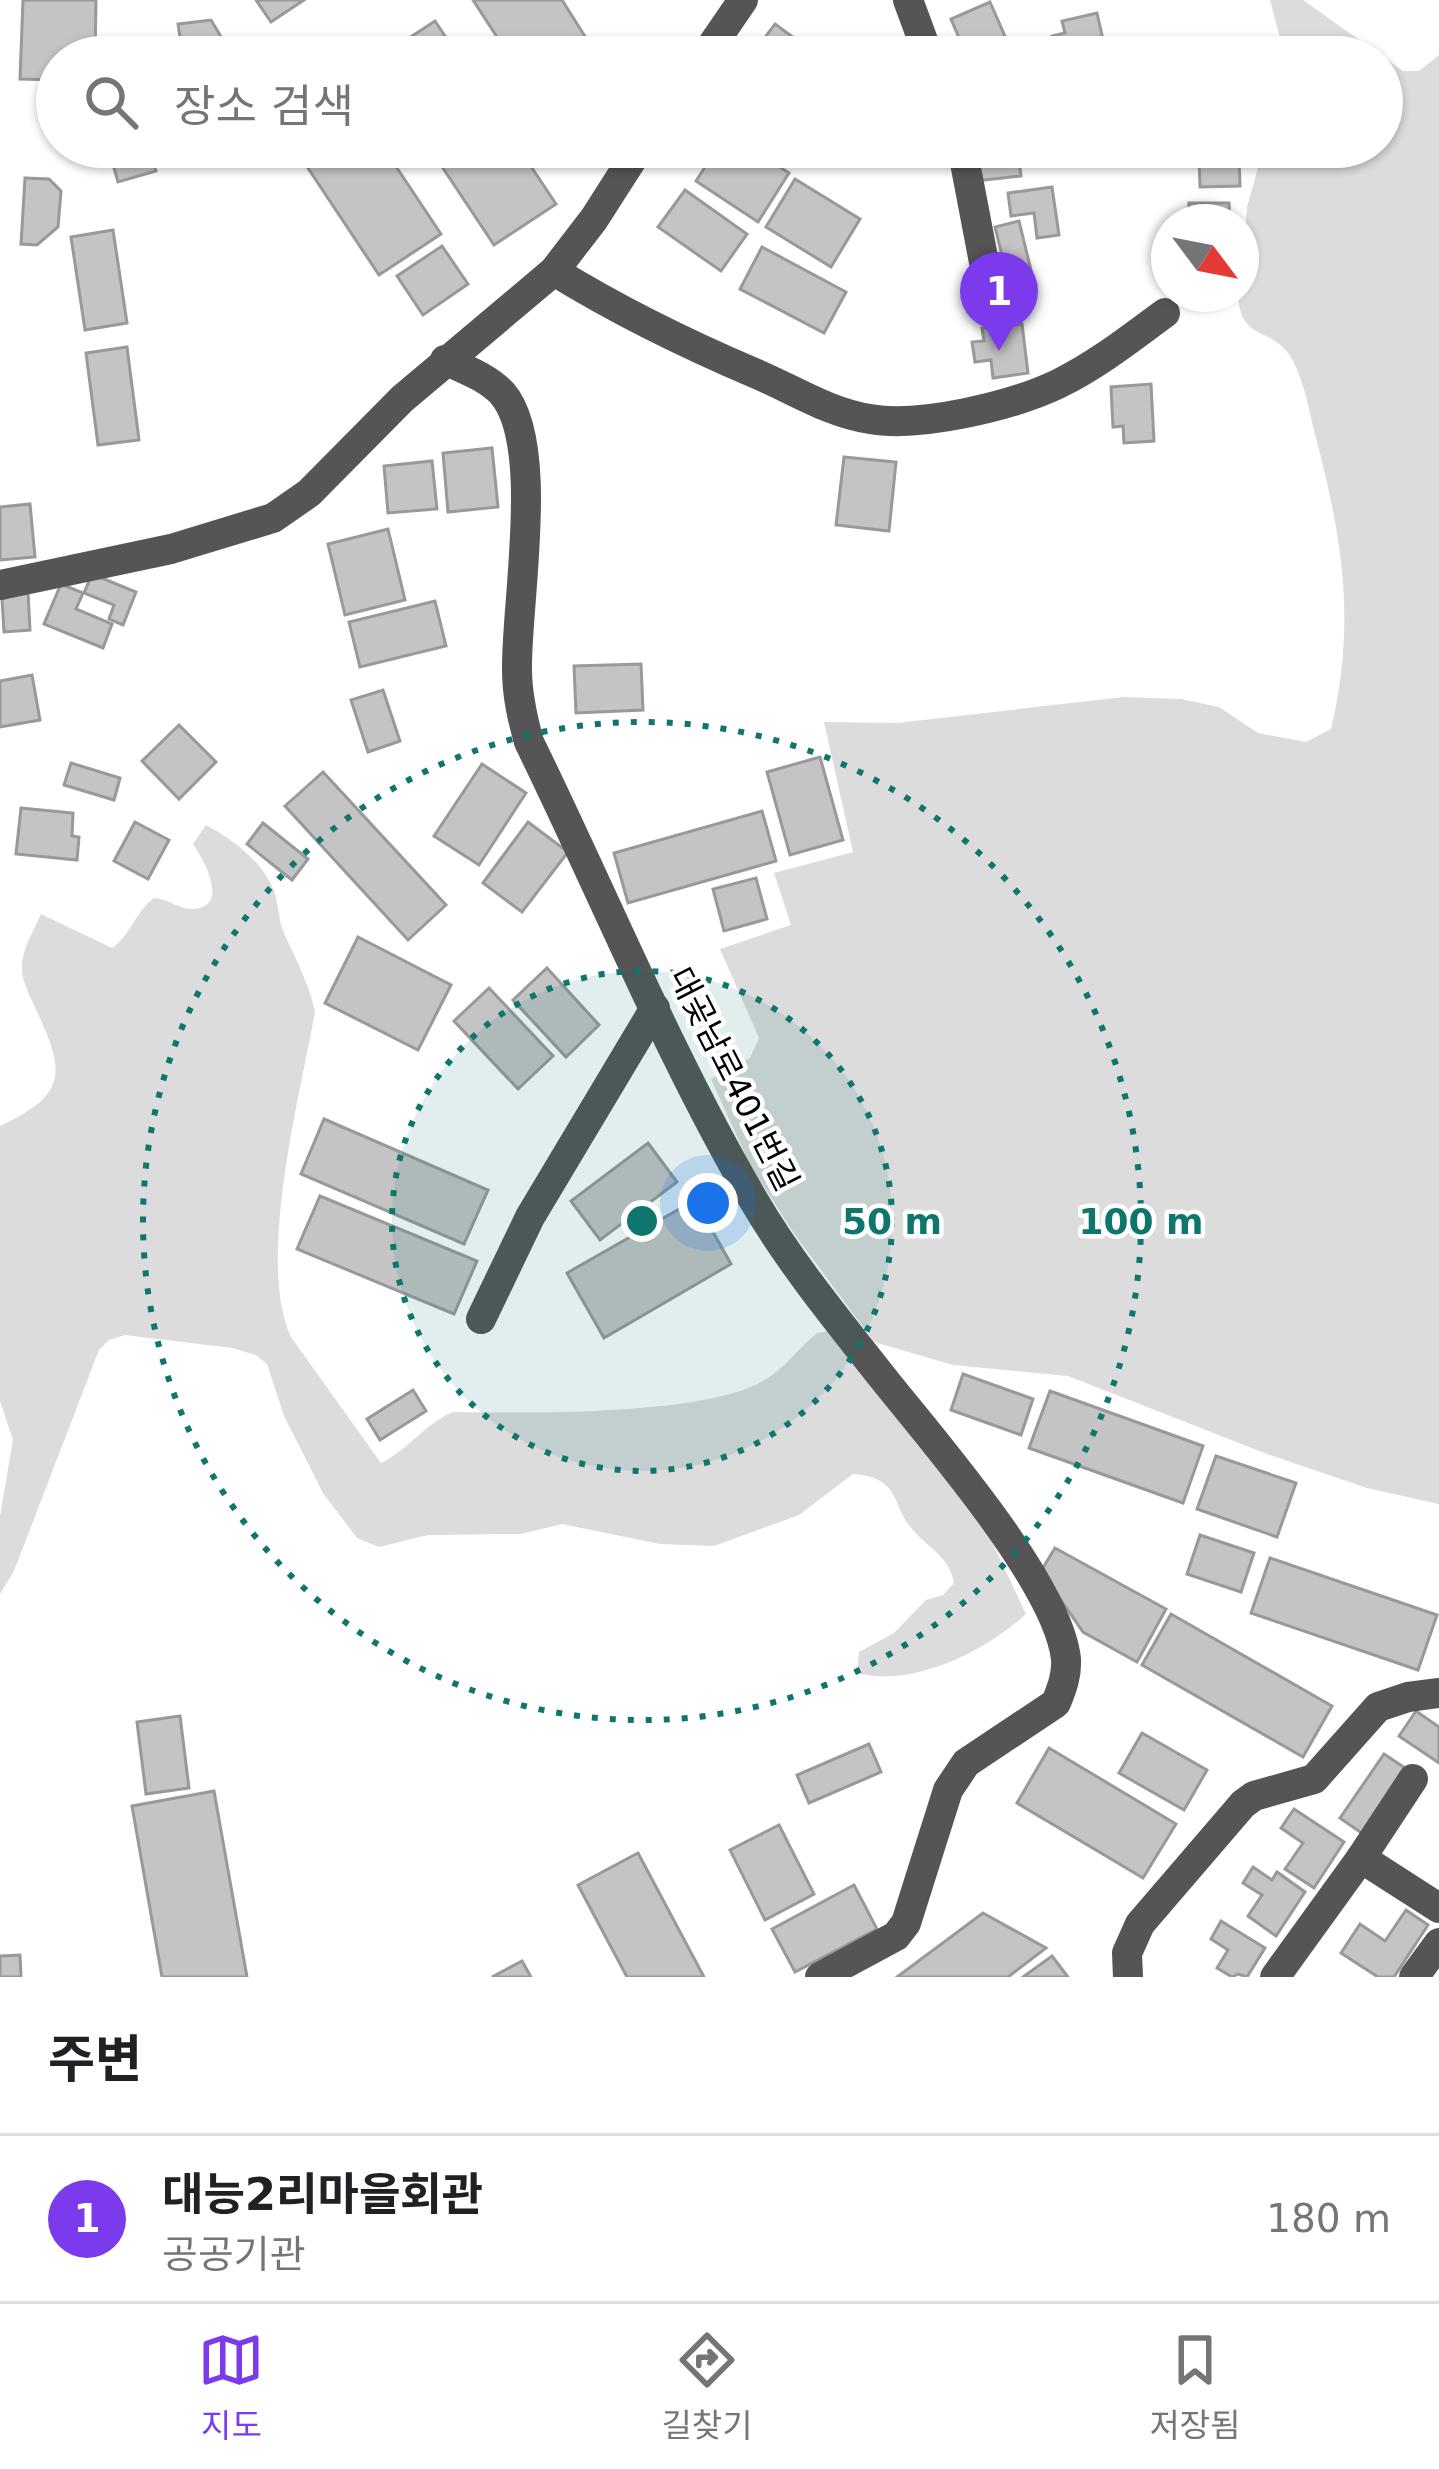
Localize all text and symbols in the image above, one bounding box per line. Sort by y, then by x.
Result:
search box [36,36,1403,168]
icon: search [78,69,144,135]
text: 장소 검색 [174,80,354,133]
north arrow [1151,204,1259,312]
pin: 1 [960,252,1038,351]
street label: 대곶남로401번길 [661,961,807,1197]
your location [678,1173,738,1233]
centre of rings [621,1200,663,1242]
text: 50 m [842,1201,942,1242]
text: 100 m [1078,1201,1204,1242]
text: 주변 [48,2030,142,2089]
text: 대능2리마을회관 [162,2168,483,2221]
text: 1 [73,2196,101,2241]
text: 180 m [1266,2196,1391,2241]
text: 공공기관 [162,2232,306,2277]
tab: 지도 [198,2327,264,2447]
tab: 길찾기 [661,2327,753,2447]
tab: 저장됨 [1149,2327,1241,2447]

